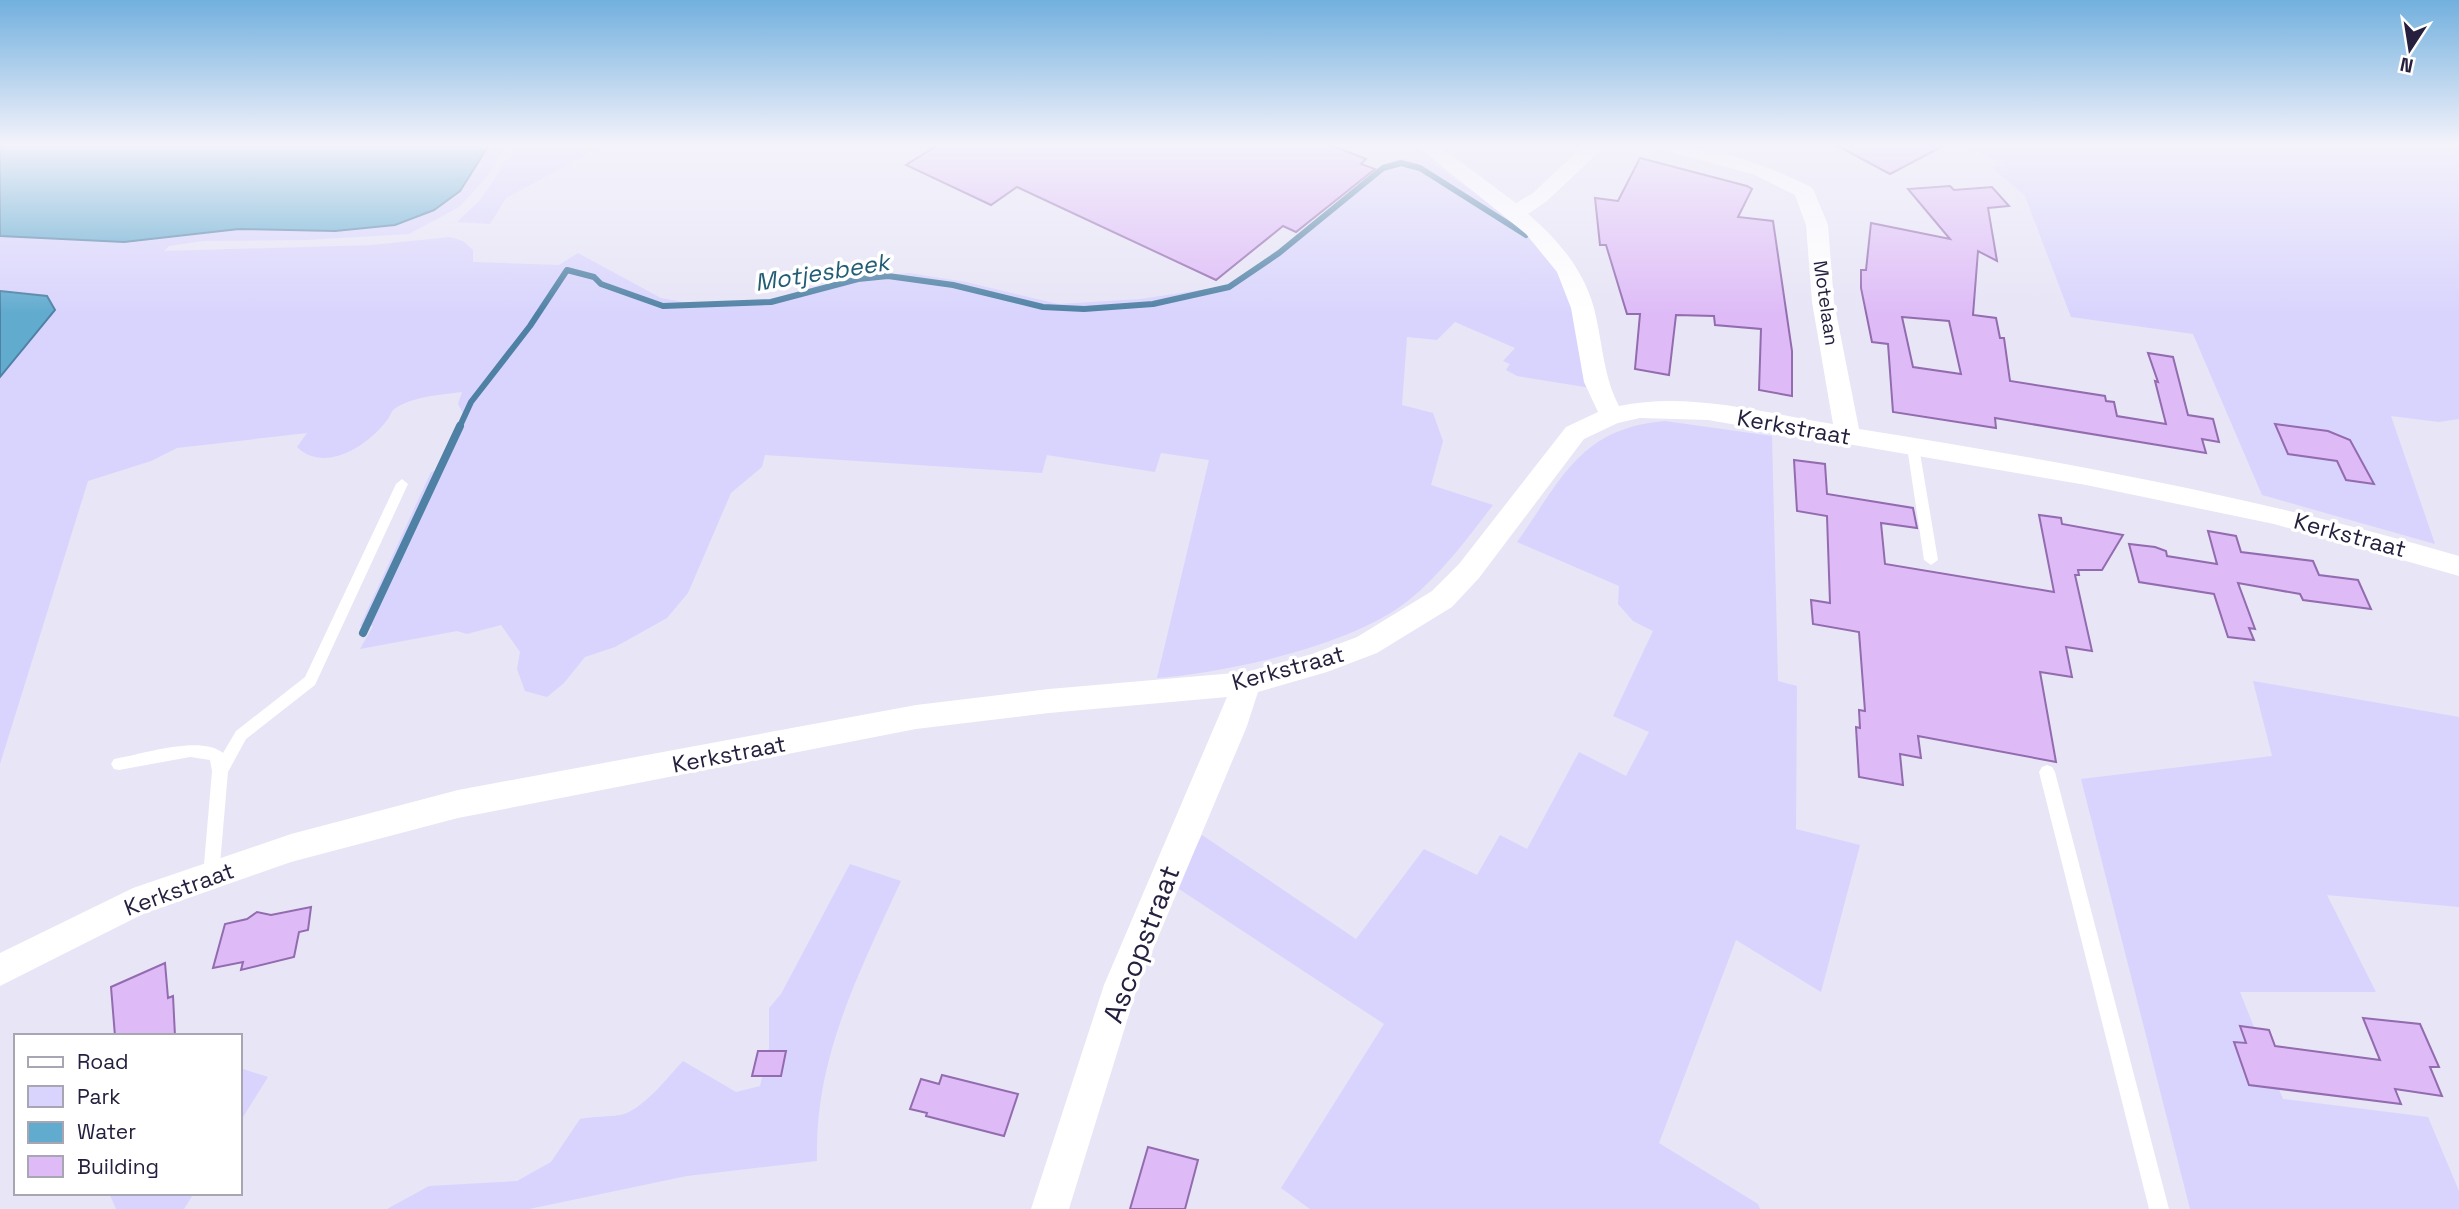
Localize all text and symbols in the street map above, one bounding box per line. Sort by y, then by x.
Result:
north arrow [2375,14,2445,84]
text: N [2398,52,2415,79]
water label: Motjesbeek [753,246,895,298]
street label: Motelaan [1808,259,1844,347]
street label: Kerkstraat [1735,402,1853,452]
street label: Kerkstraat [2291,506,2409,564]
street label: Kerkstraat [1229,639,1347,697]
street label: Kerkstraat [670,728,788,780]
street label: Kerkstraat [120,855,238,923]
street label: Ascopstraat [1094,860,1188,1028]
legend [14,1034,242,1195]
text: Road [77,1048,129,1075]
text: Park [77,1083,121,1110]
text: Water [77,1118,136,1145]
text: Building [77,1153,159,1180]

